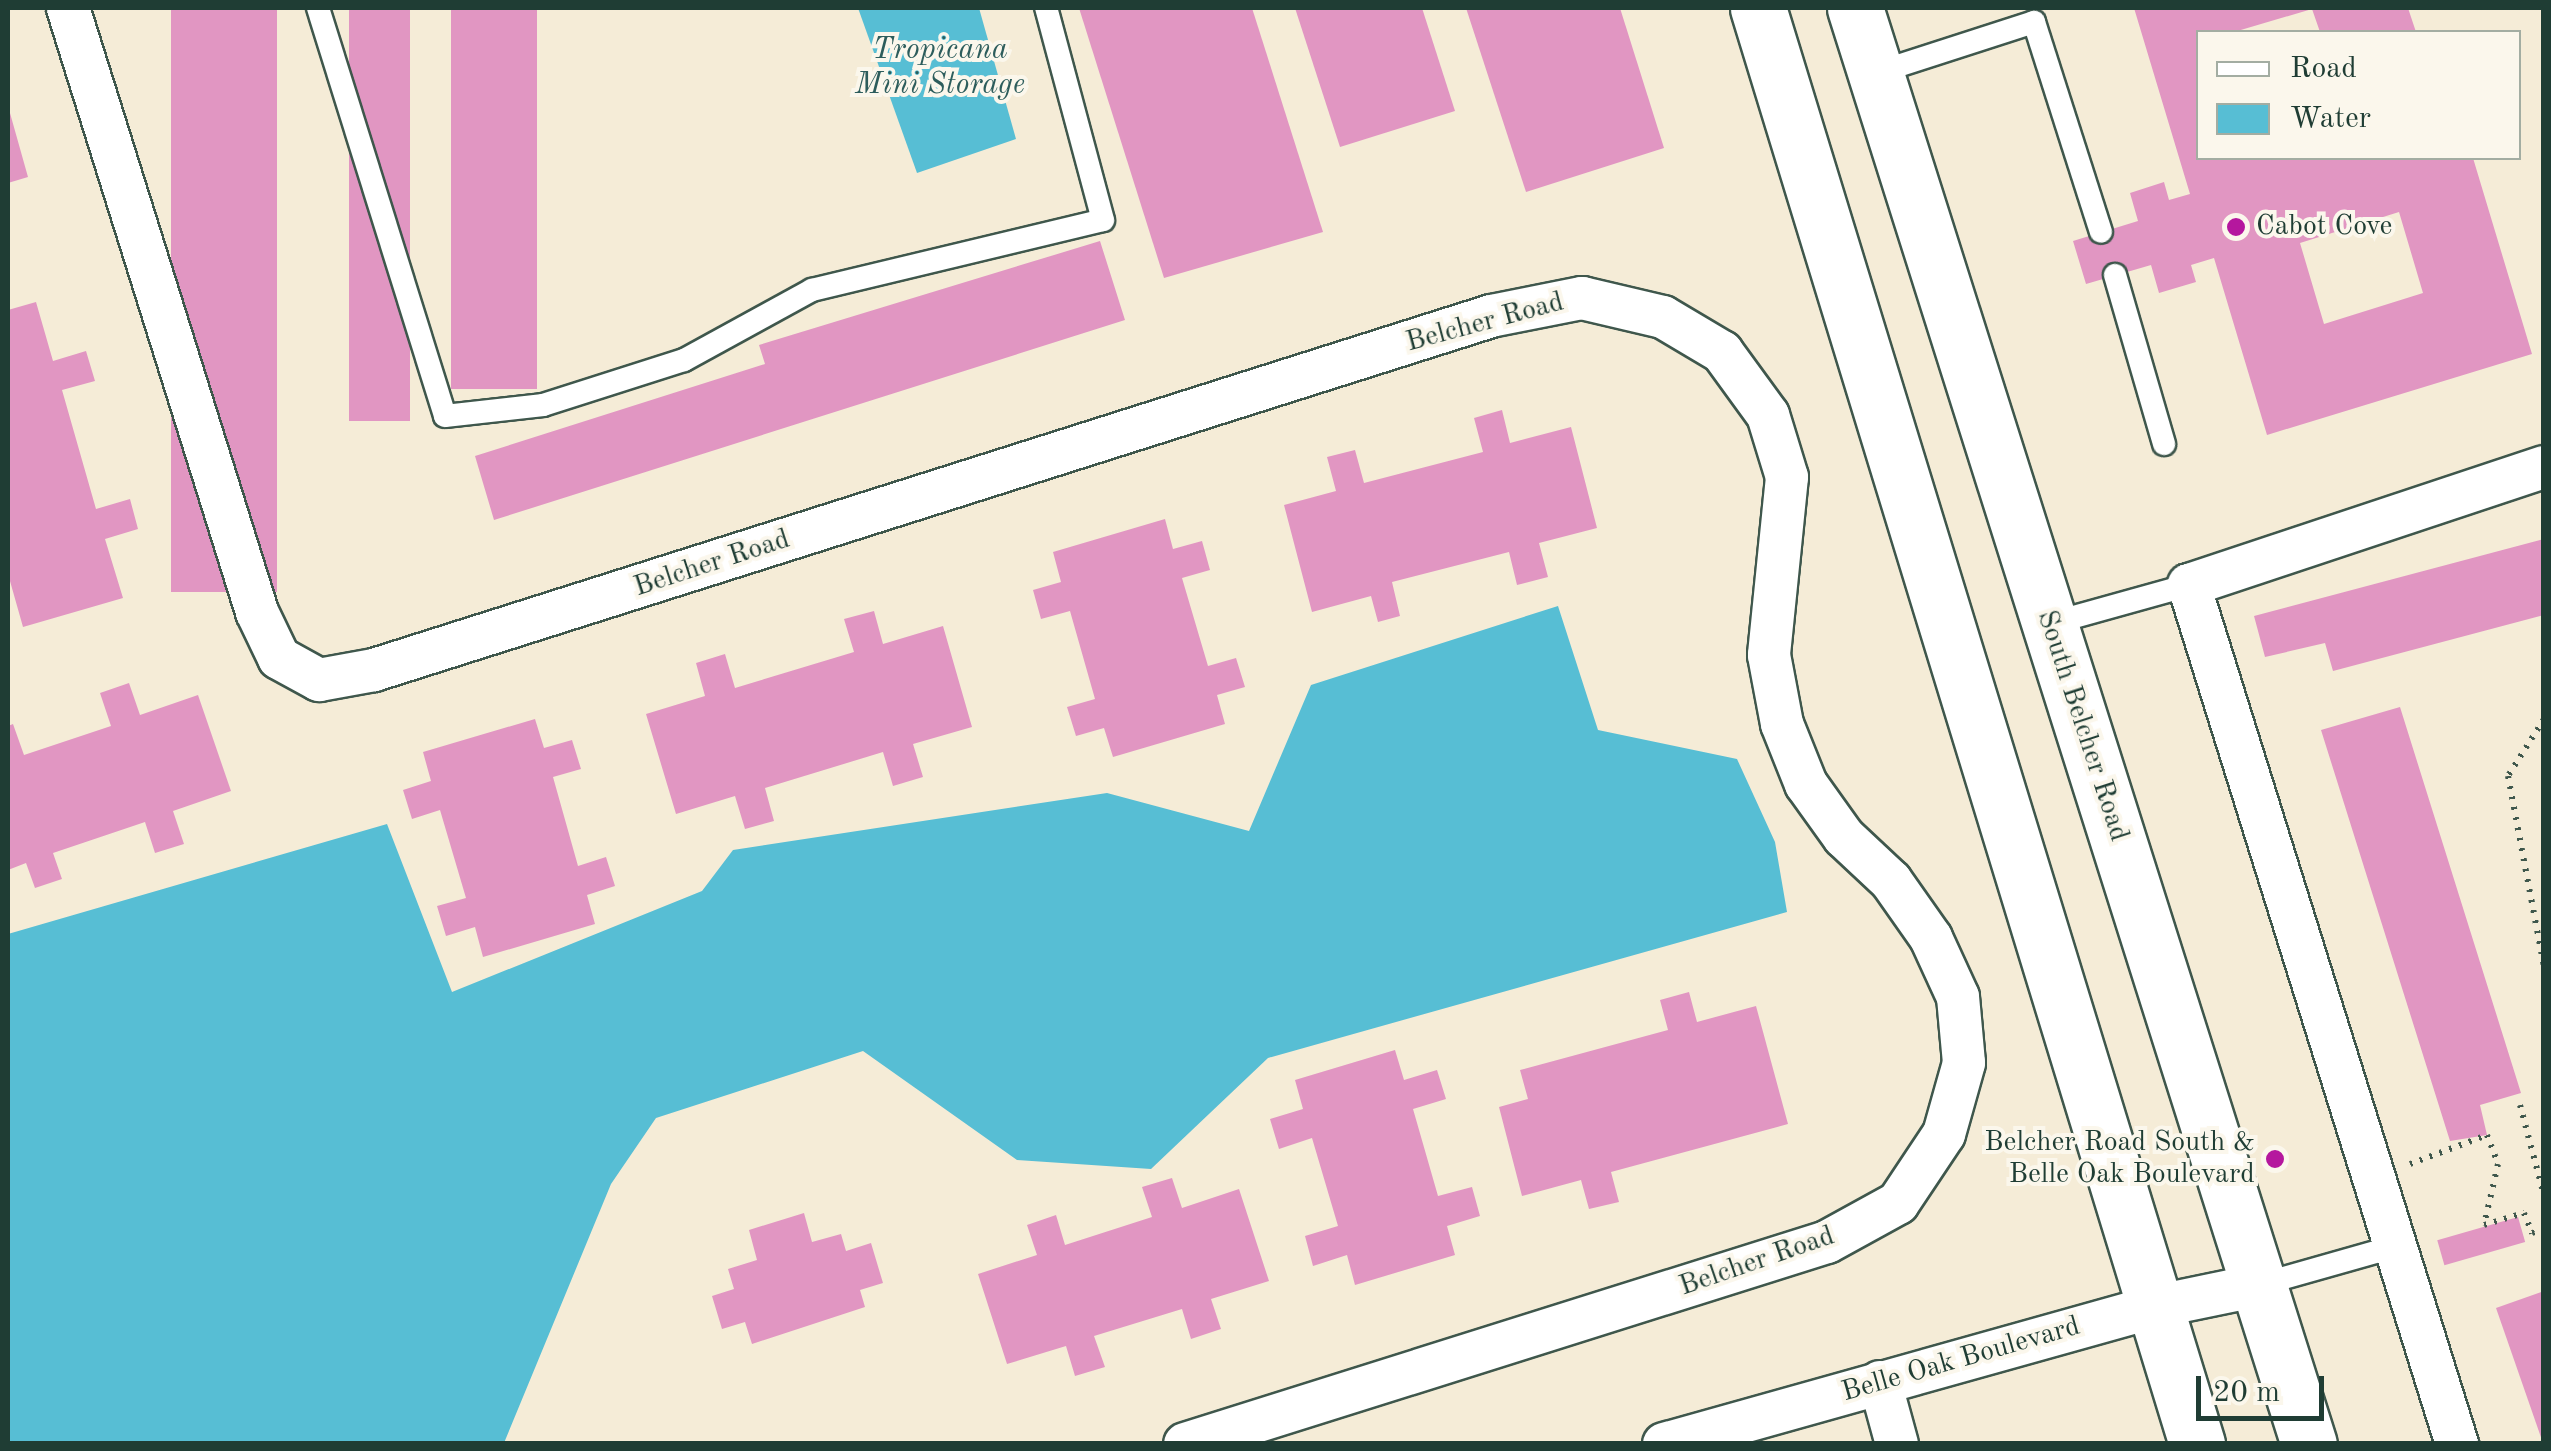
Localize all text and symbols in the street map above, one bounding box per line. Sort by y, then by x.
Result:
legend [2196,30,2521,160]
water label: Tropicana Mini Storage [855,32,1025,102]
text: Road [2290,54,2357,84]
text: Water [2290,104,2371,134]
place label: Cabot Cove [2256,210,2392,244]
marker: Cabot Cove [2225,216,2247,238]
street label: Belcher Road [1403,286,1567,360]
street label: Belcher Road [630,523,794,605]
street label: South Belcher Road [2029,606,2135,846]
place label: Belcher Road South & Belle Oak Boulevard [1984,1126,2255,1192]
marker: Belcher Road South & Belle Oak Boulevard [2264,1148,2286,1170]
street label: Belcher Road [1675,1220,1839,1304]
street label: Belle Oak Boulevard [1838,1310,2084,1410]
scale bar [2201,1356,2328,1418]
text: 20 m [2213,1378,2280,1408]

